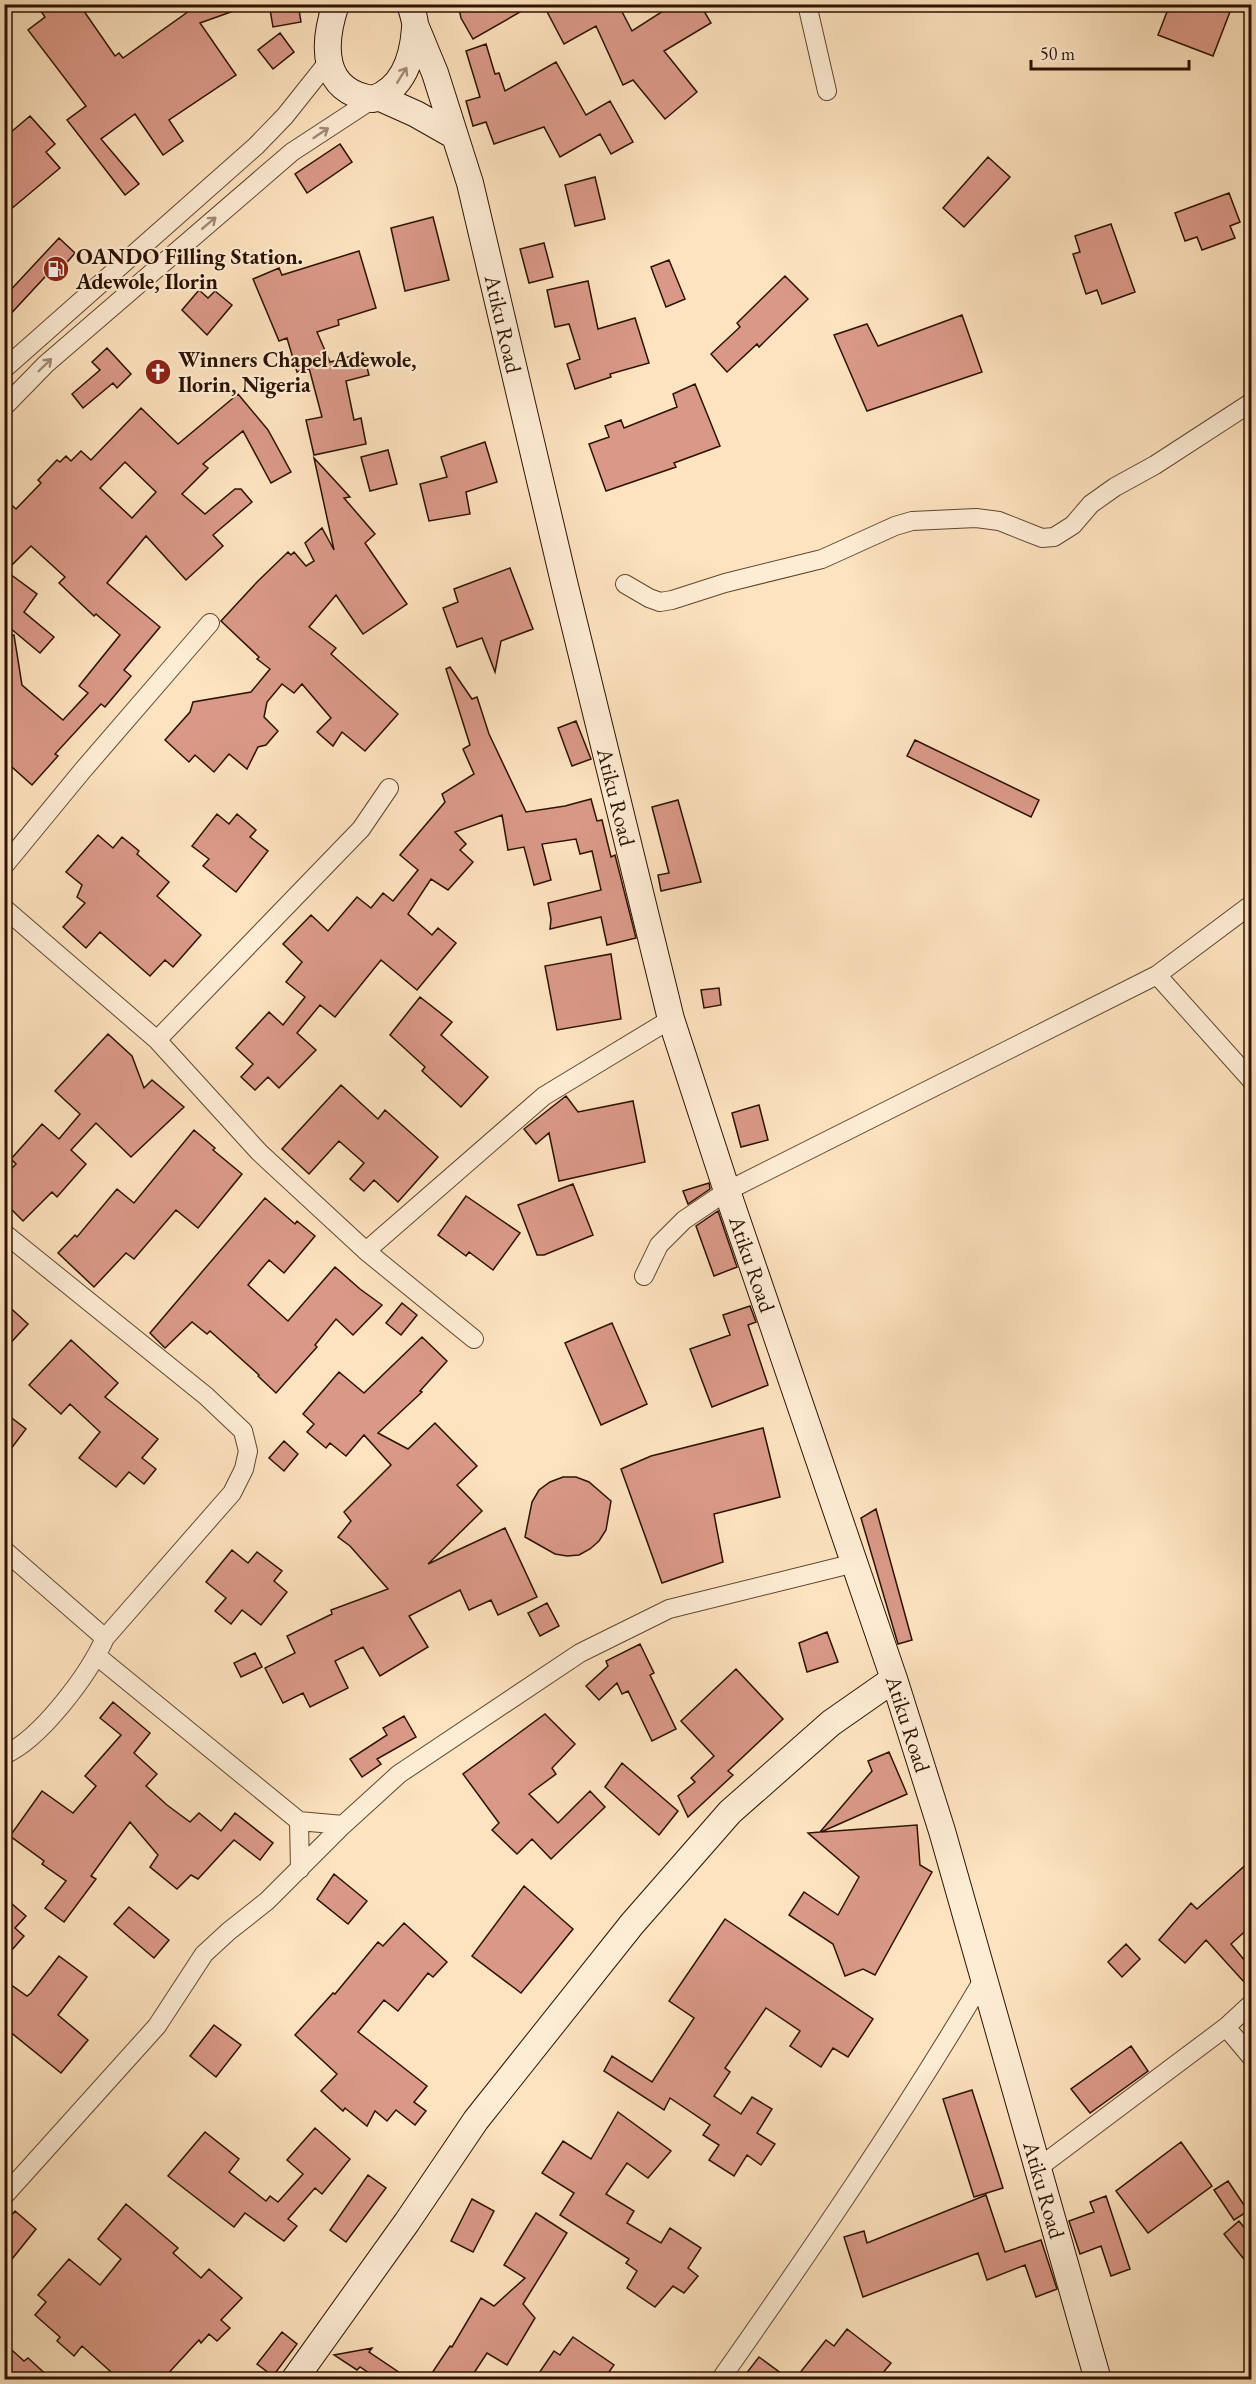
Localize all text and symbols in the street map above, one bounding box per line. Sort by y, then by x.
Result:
scale bar [1031,33,1188,71]
text: 50 m [1040,42,1075,65]
one-way arrow [395,66,408,83]
one-way arrow [312,127,329,140]
one-way arrow [201,217,217,230]
place label: OANDO Filling Station. Adewole, Ilorin [75,242,303,296]
fuel station icon: OANDO Filling Station. Adewole, Ilorin [41,254,71,284]
street label: Atiku Road [477,271,529,377]
place label: Winners Chapel Adewole, Ilorin, Nigeria [178,345,417,399]
one-way arrow [38,357,53,372]
church icon: Winners Chapel Adewole, Ilorin, Nigeria [143,357,173,387]
street label: Atiku Road [590,744,642,850]
street label: Atiku Road [722,1211,782,1317]
street label: Atiku Road [878,1671,937,1777]
street label: Atiku Road [1016,2137,1072,2243]

